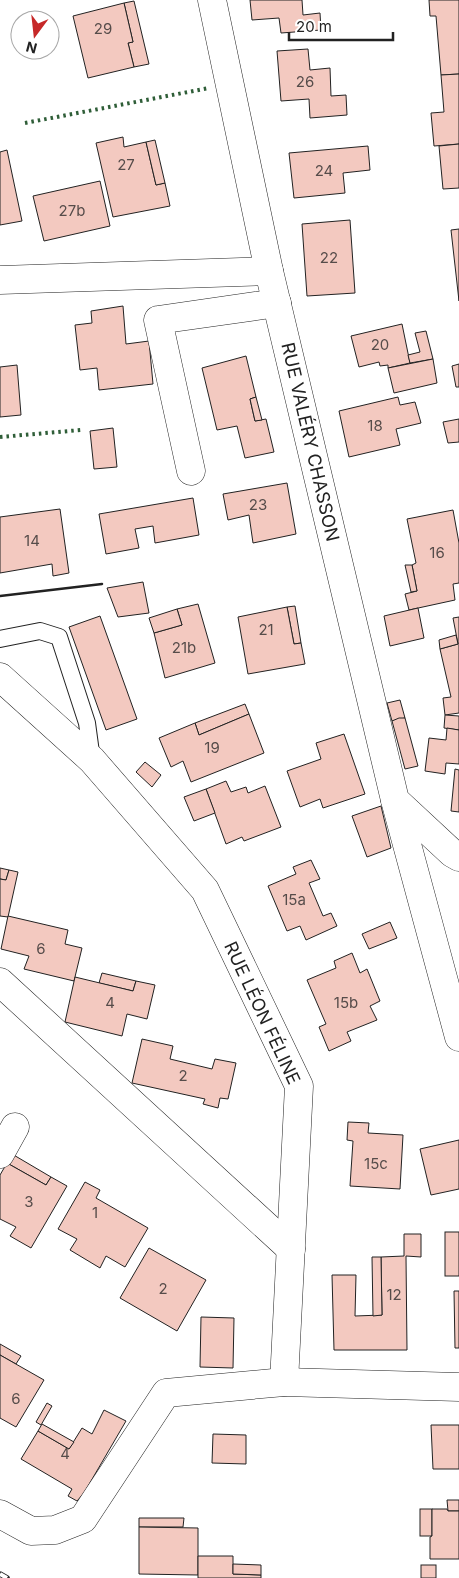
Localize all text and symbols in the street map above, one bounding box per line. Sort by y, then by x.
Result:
north arrow [10,10,60,60]
scale bar [289,10,393,42]
text: 20 m [296,17,332,36]
house number: 29 [94,19,112,38]
text: N [24,38,39,58]
house number: 26 [296,72,314,91]
house number: 27 [117,155,135,174]
house number: 24 [315,161,333,180]
house number: 27b [59,201,85,220]
house number: 22 [320,248,338,267]
house number: 20 [371,335,389,354]
street label: RUE VALÉRY CHASSON [277,340,345,543]
house number: 18 [367,416,383,435]
house number: 23 [249,495,267,514]
house number: 14 [24,531,40,550]
house number: 16 [429,543,445,562]
house number: 21 [258,620,274,639]
house number: 21b [172,638,196,657]
house number: 19 [204,738,220,757]
house number: 15a [282,890,306,909]
street label: RUE LÉON FÉLINE [220,938,306,1088]
house number: 6 [36,939,46,958]
house number: 4 [105,993,115,1012]
house number: 15b [334,993,358,1012]
house number: 2 [178,1066,188,1085]
house number: 15c [364,1154,388,1173]
house number: 3 [24,1192,34,1211]
house number: 1 [92,1203,98,1222]
house number: 2 [158,1279,168,1298]
house number: 12 [386,1285,402,1304]
house number: 6 [11,1389,21,1408]
house number: 4 [60,1444,70,1463]

